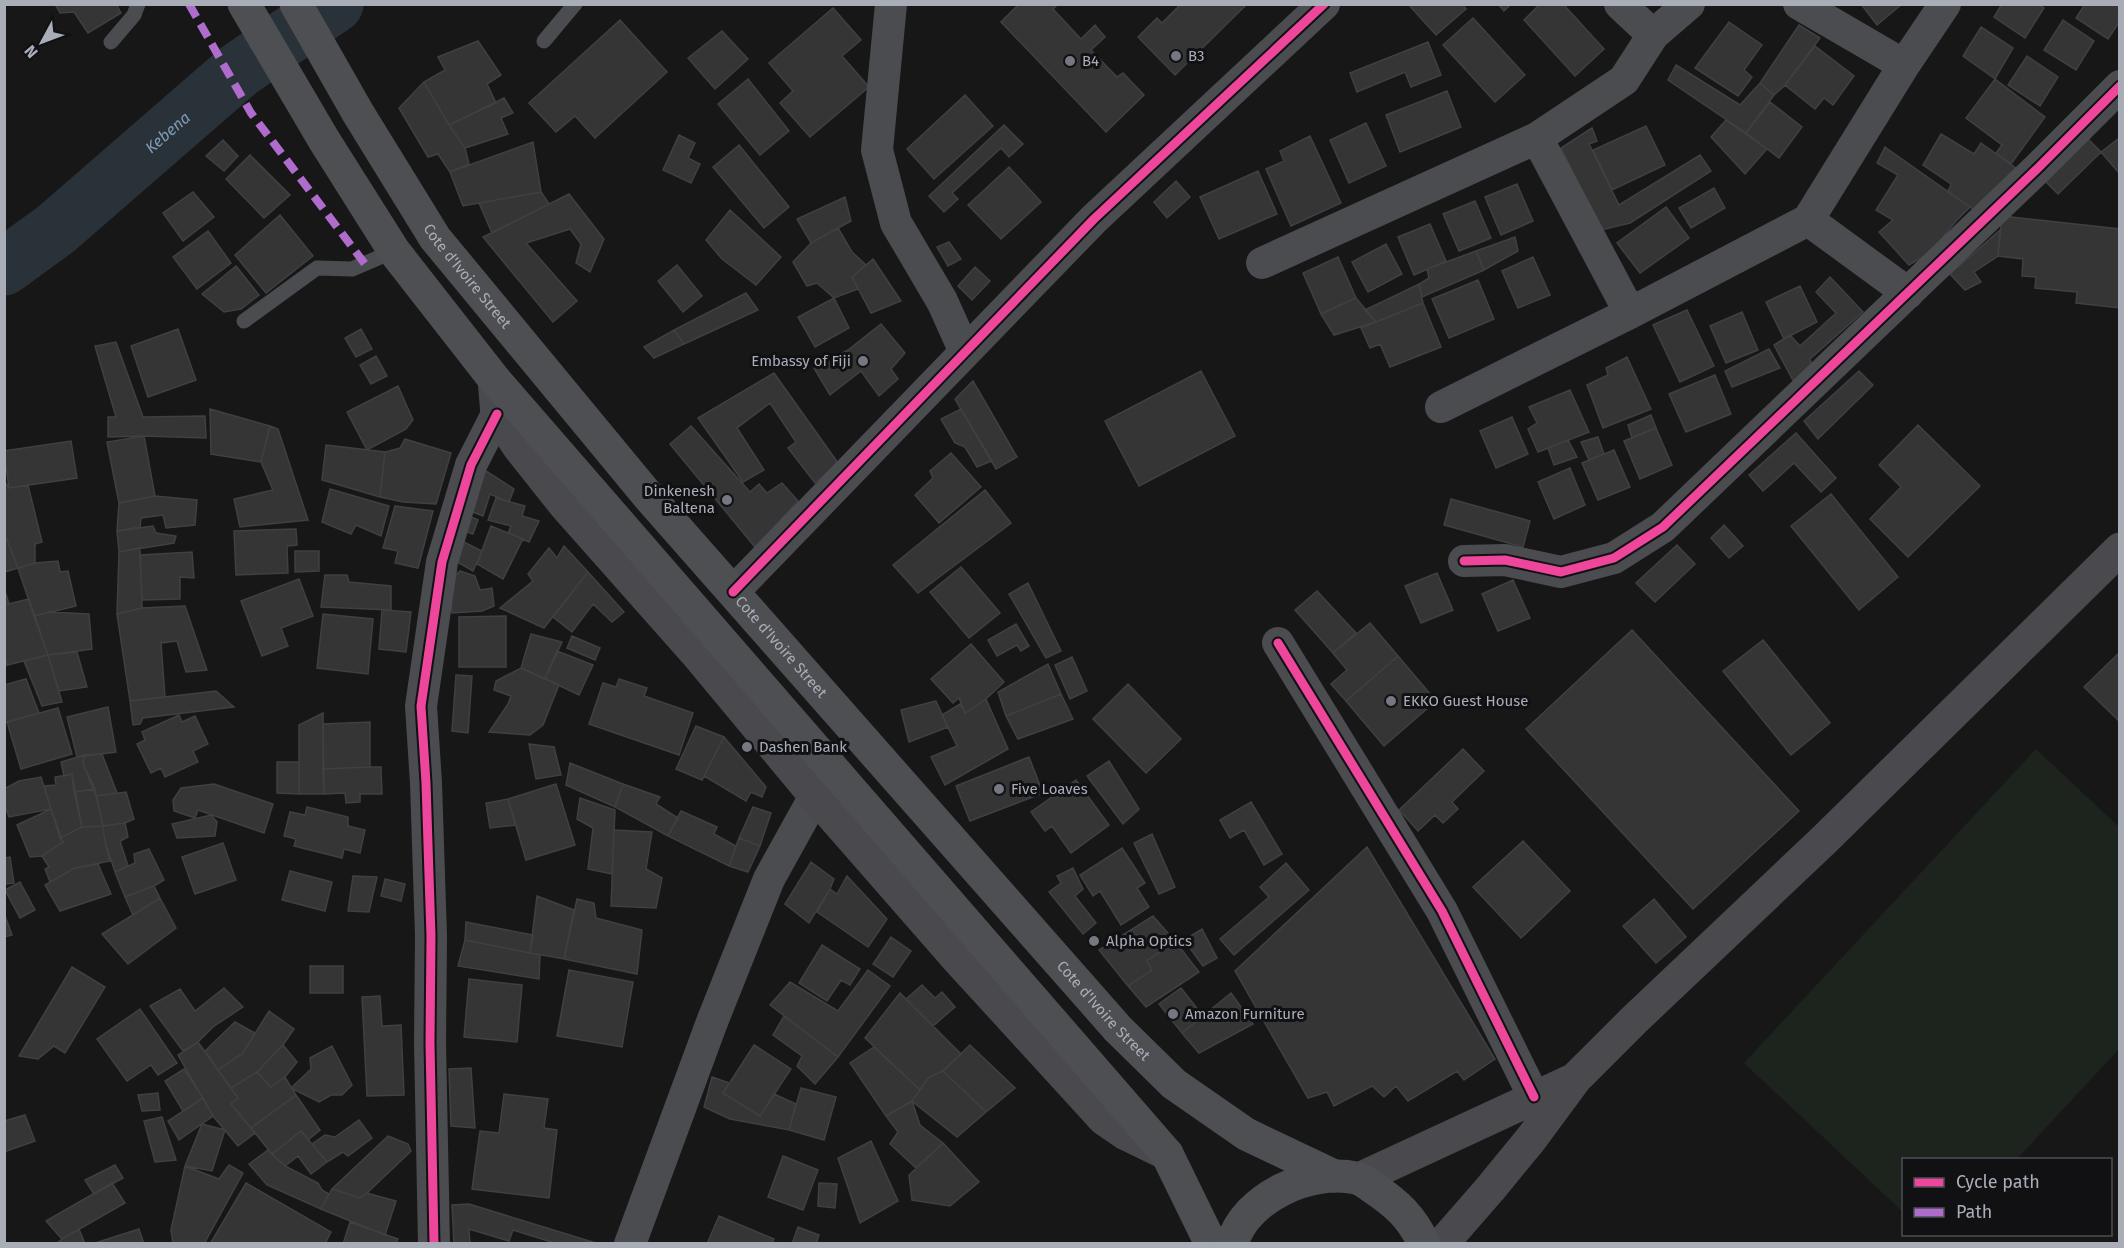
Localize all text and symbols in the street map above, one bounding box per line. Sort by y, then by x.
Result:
north arrow [12,12,72,72]
text: N [20,41,42,62]
place label: B3 [1188,47,1205,65]
marker: B3 [1169,49,1183,63]
place label: B4 [1082,52,1099,70]
marker: B4 [1063,54,1077,68]
water label: Kebena [141,108,194,157]
street label: Cote d'Ivoire Street [419,221,515,332]
place label: Embassy of Fiji [751,352,851,370]
marker: Embassy of Fiji [856,354,870,368]
place label: Dinkenesh Baltena [644,482,715,517]
marker: Dinkenesh Baltena [720,493,734,507]
street label: Cote d'Ivoire Street [732,592,831,702]
place label: EKKO Guest House [1403,692,1528,710]
marker: EKKO Guest House [1384,694,1398,708]
place label: Dashen Bank [759,738,847,756]
marker: Dashen Bank [740,740,754,754]
place label: Five Loaves [1011,780,1088,798]
marker: Five Loaves [992,782,1006,796]
place label: Alpha Optics [1106,932,1192,950]
marker: Alpha Optics [1087,934,1101,948]
street label: Cote d'Ivoire Street [1053,957,1154,1065]
place label: Amazon Furniture [1185,1005,1305,1023]
marker: Amazon Furniture [1166,1007,1180,1021]
legend [1902,1158,2112,1236]
text: Cycle path [1956,1171,2040,1193]
text: Path [1956,1201,1992,1223]

